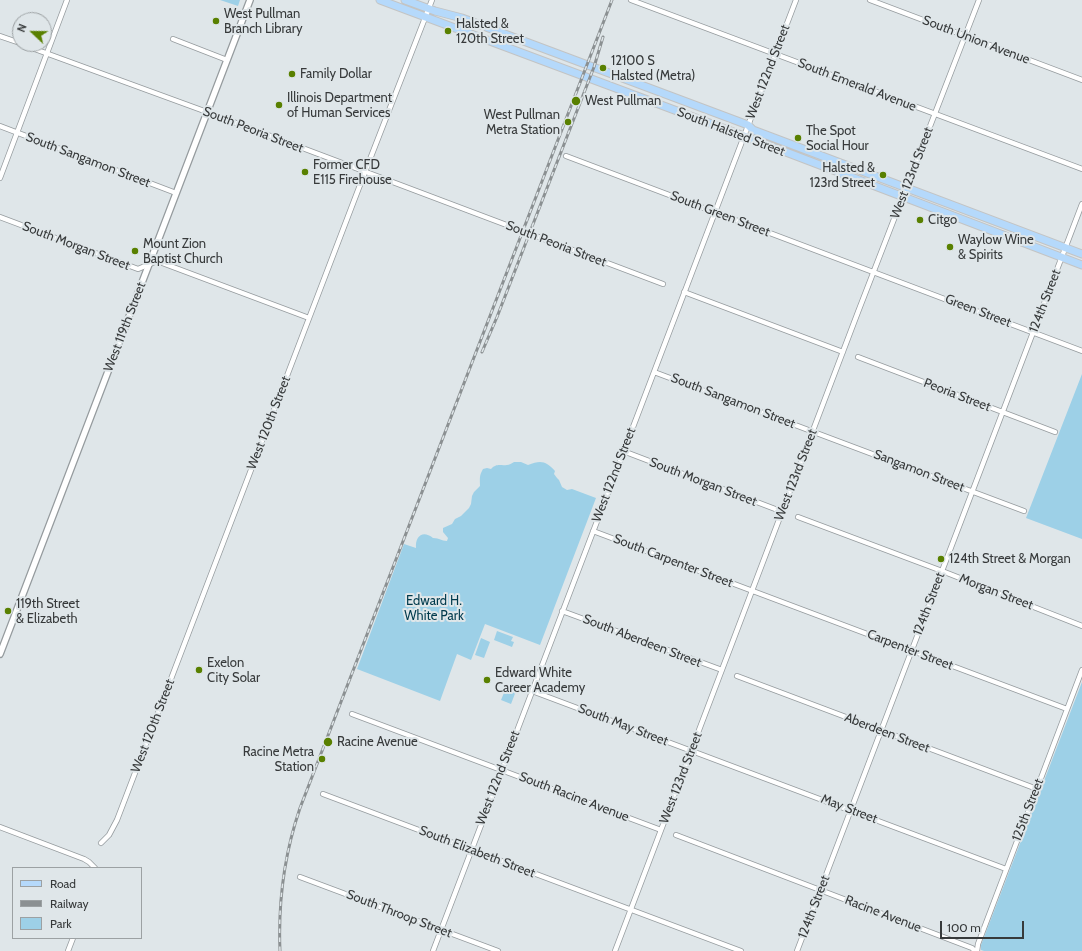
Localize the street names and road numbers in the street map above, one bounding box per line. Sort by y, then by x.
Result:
street label: South Union Avenue [920,12,1032,68]
street label: West 122nd Street [743,23,793,121]
street label: South Emerald Avenue [796,55,918,115]
street label: South Peoria Street [201,104,305,156]
street label: South Halsted Street [675,104,787,160]
street label: West 123rd Street [887,125,937,221]
street label: South Sangamon Street [24,129,152,191]
street label: South Green Street [668,188,772,240]
street label: South Morgan Street [20,218,132,274]
street label: South Peoria Street [504,218,608,270]
street label: 124th Street [1026,267,1064,335]
street label: West 119th Street [101,280,149,374]
street label: Green Street [943,291,1013,331]
street label: South Sangamon Street [669,370,797,432]
street label: West 120th Street [244,374,294,472]
street label: Peoria Street [921,375,993,415]
street label: West 122nd Street [589,426,639,524]
street label: West 123rd Street [771,427,821,523]
street label: Sangamon Street [871,447,967,495]
street label: South Morgan Street [647,454,759,510]
street label: South Carpenter Street [611,531,735,591]
street label: 124th Street [910,570,948,638]
street label: Morgan Street [957,571,1035,613]
street label: South Aberdeen Street [580,611,704,671]
street label: Carpenter Street [865,626,955,674]
street label: West 120th Street [128,677,178,775]
street label: South May Street [576,701,670,749]
street label: Aberdeen Street [842,710,932,756]
street label: West 122nd Street [473,729,523,827]
street label: West 123rd Street [656,730,706,826]
street label: South Racine Avenue [517,769,631,825]
street label: 125th Street [1009,776,1047,844]
street label: May Street [818,791,880,827]
street label: South Elizabeth Street [417,823,537,881]
street label: 124th Street [795,873,833,941]
street label: South Throop Street [344,887,454,941]
street label: Racine Avenue [843,892,923,936]

